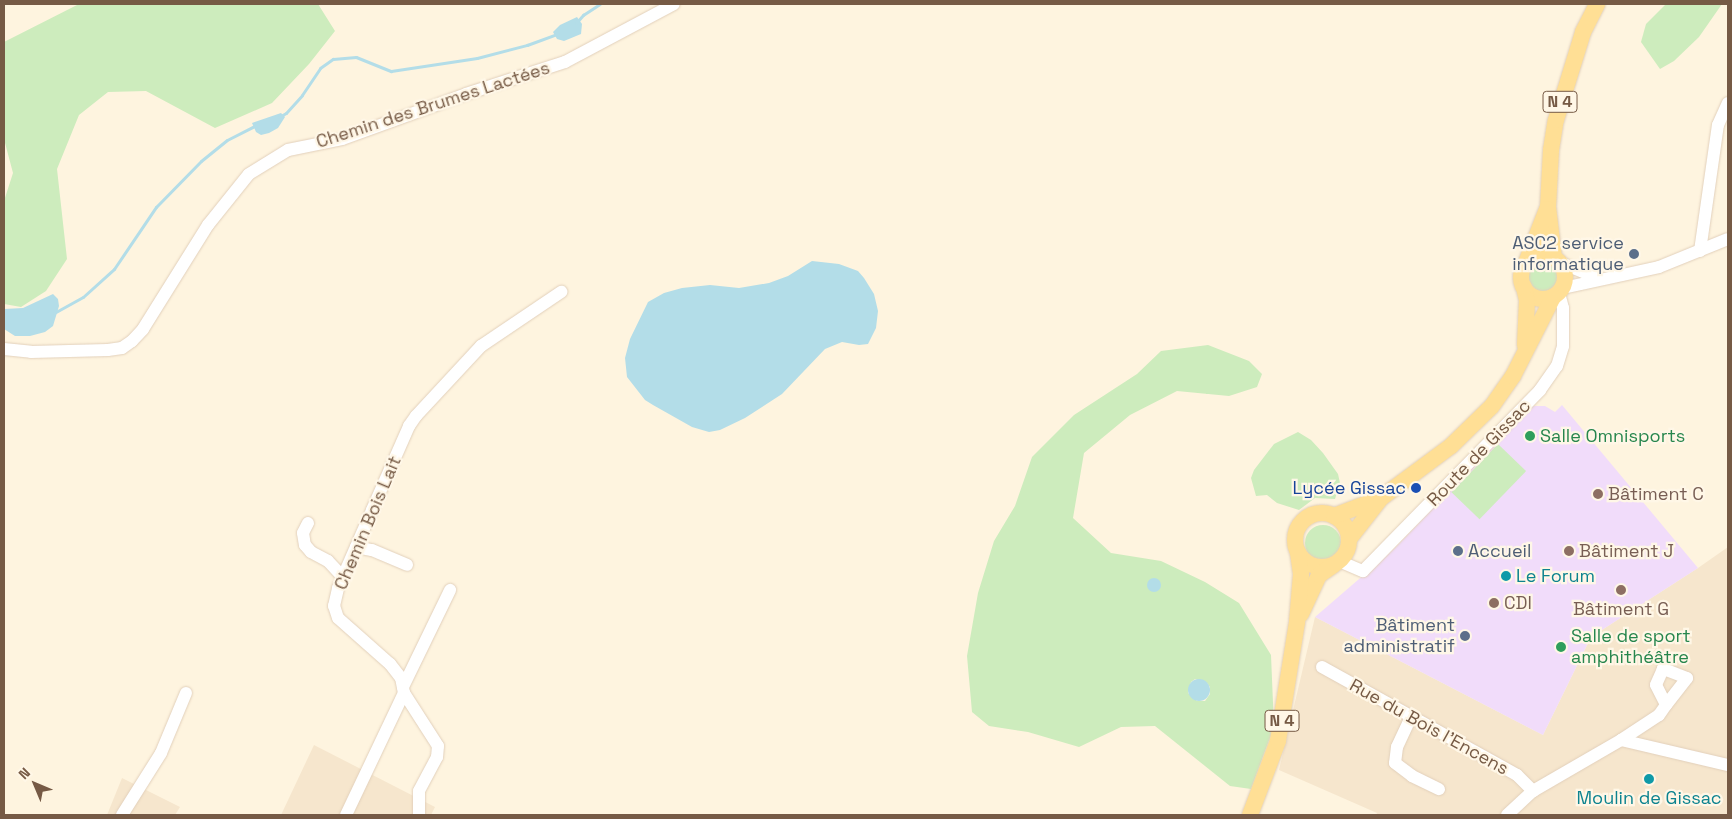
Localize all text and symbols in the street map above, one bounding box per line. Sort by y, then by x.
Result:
street label: Chemin des Brumes Lactées [314,57,552,153]
road number: N 4 [1542,88,1578,115]
place label: ASC2 service informatique [1512,233,1624,276]
marker: ASC2 service informatique [1628,248,1640,260]
street label: Route de Gissac [1423,395,1535,511]
place label: Salle Omnisports [1540,425,1685,447]
marker: Salle Omnisports [1524,430,1536,442]
street label: Chemin Bois Lait [330,453,406,593]
place label: Lycée Gissac [1292,477,1406,499]
marker: Lycée Gissac [1410,482,1422,494]
place label: Bâtiment C [1608,483,1704,505]
marker: Bâtiment C [1592,488,1604,500]
place label: Accueil [1468,540,1531,562]
place label: Bâtiment J [1579,540,1674,562]
marker: Accueil [1452,545,1464,557]
marker: Bâtiment J [1563,545,1575,557]
place label: Le Forum [1516,565,1595,587]
marker: Le Forum [1500,570,1512,582]
marker: Bâtiment G [1615,584,1627,596]
place label: CDI [1504,592,1532,614]
marker: CDI [1488,597,1500,609]
place label: Bâtiment G [1573,598,1669,620]
place label: Bâtiment administratif [1344,615,1455,658]
place label: Salle de sport amphithéâtre [1571,626,1691,669]
marker: Bâtiment administratif [1459,630,1471,642]
marker: Salle de sport amphithéâtre [1555,641,1567,653]
street label: Rue du Bois l'Encens [1346,674,1512,780]
road number: N 4 [1264,708,1300,734]
north arrow [10,759,60,809]
text: N [15,764,34,783]
marker: Moulin de Gissac [1643,773,1655,785]
place label: Moulin de Gissac [1576,787,1722,809]

